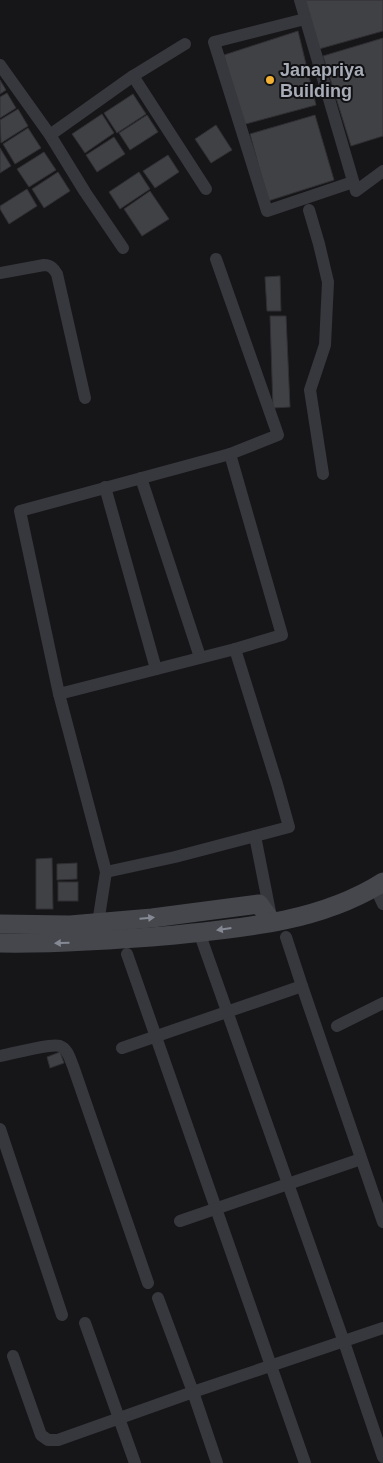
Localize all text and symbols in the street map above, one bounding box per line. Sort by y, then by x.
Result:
place label: Janapriya Building [280,60,365,101]
marker: Janapriya Building [264,74,276,86]
one-way arrow [139,914,155,922]
one-way arrow [216,925,232,933]
one-way arrow [54,939,70,947]

